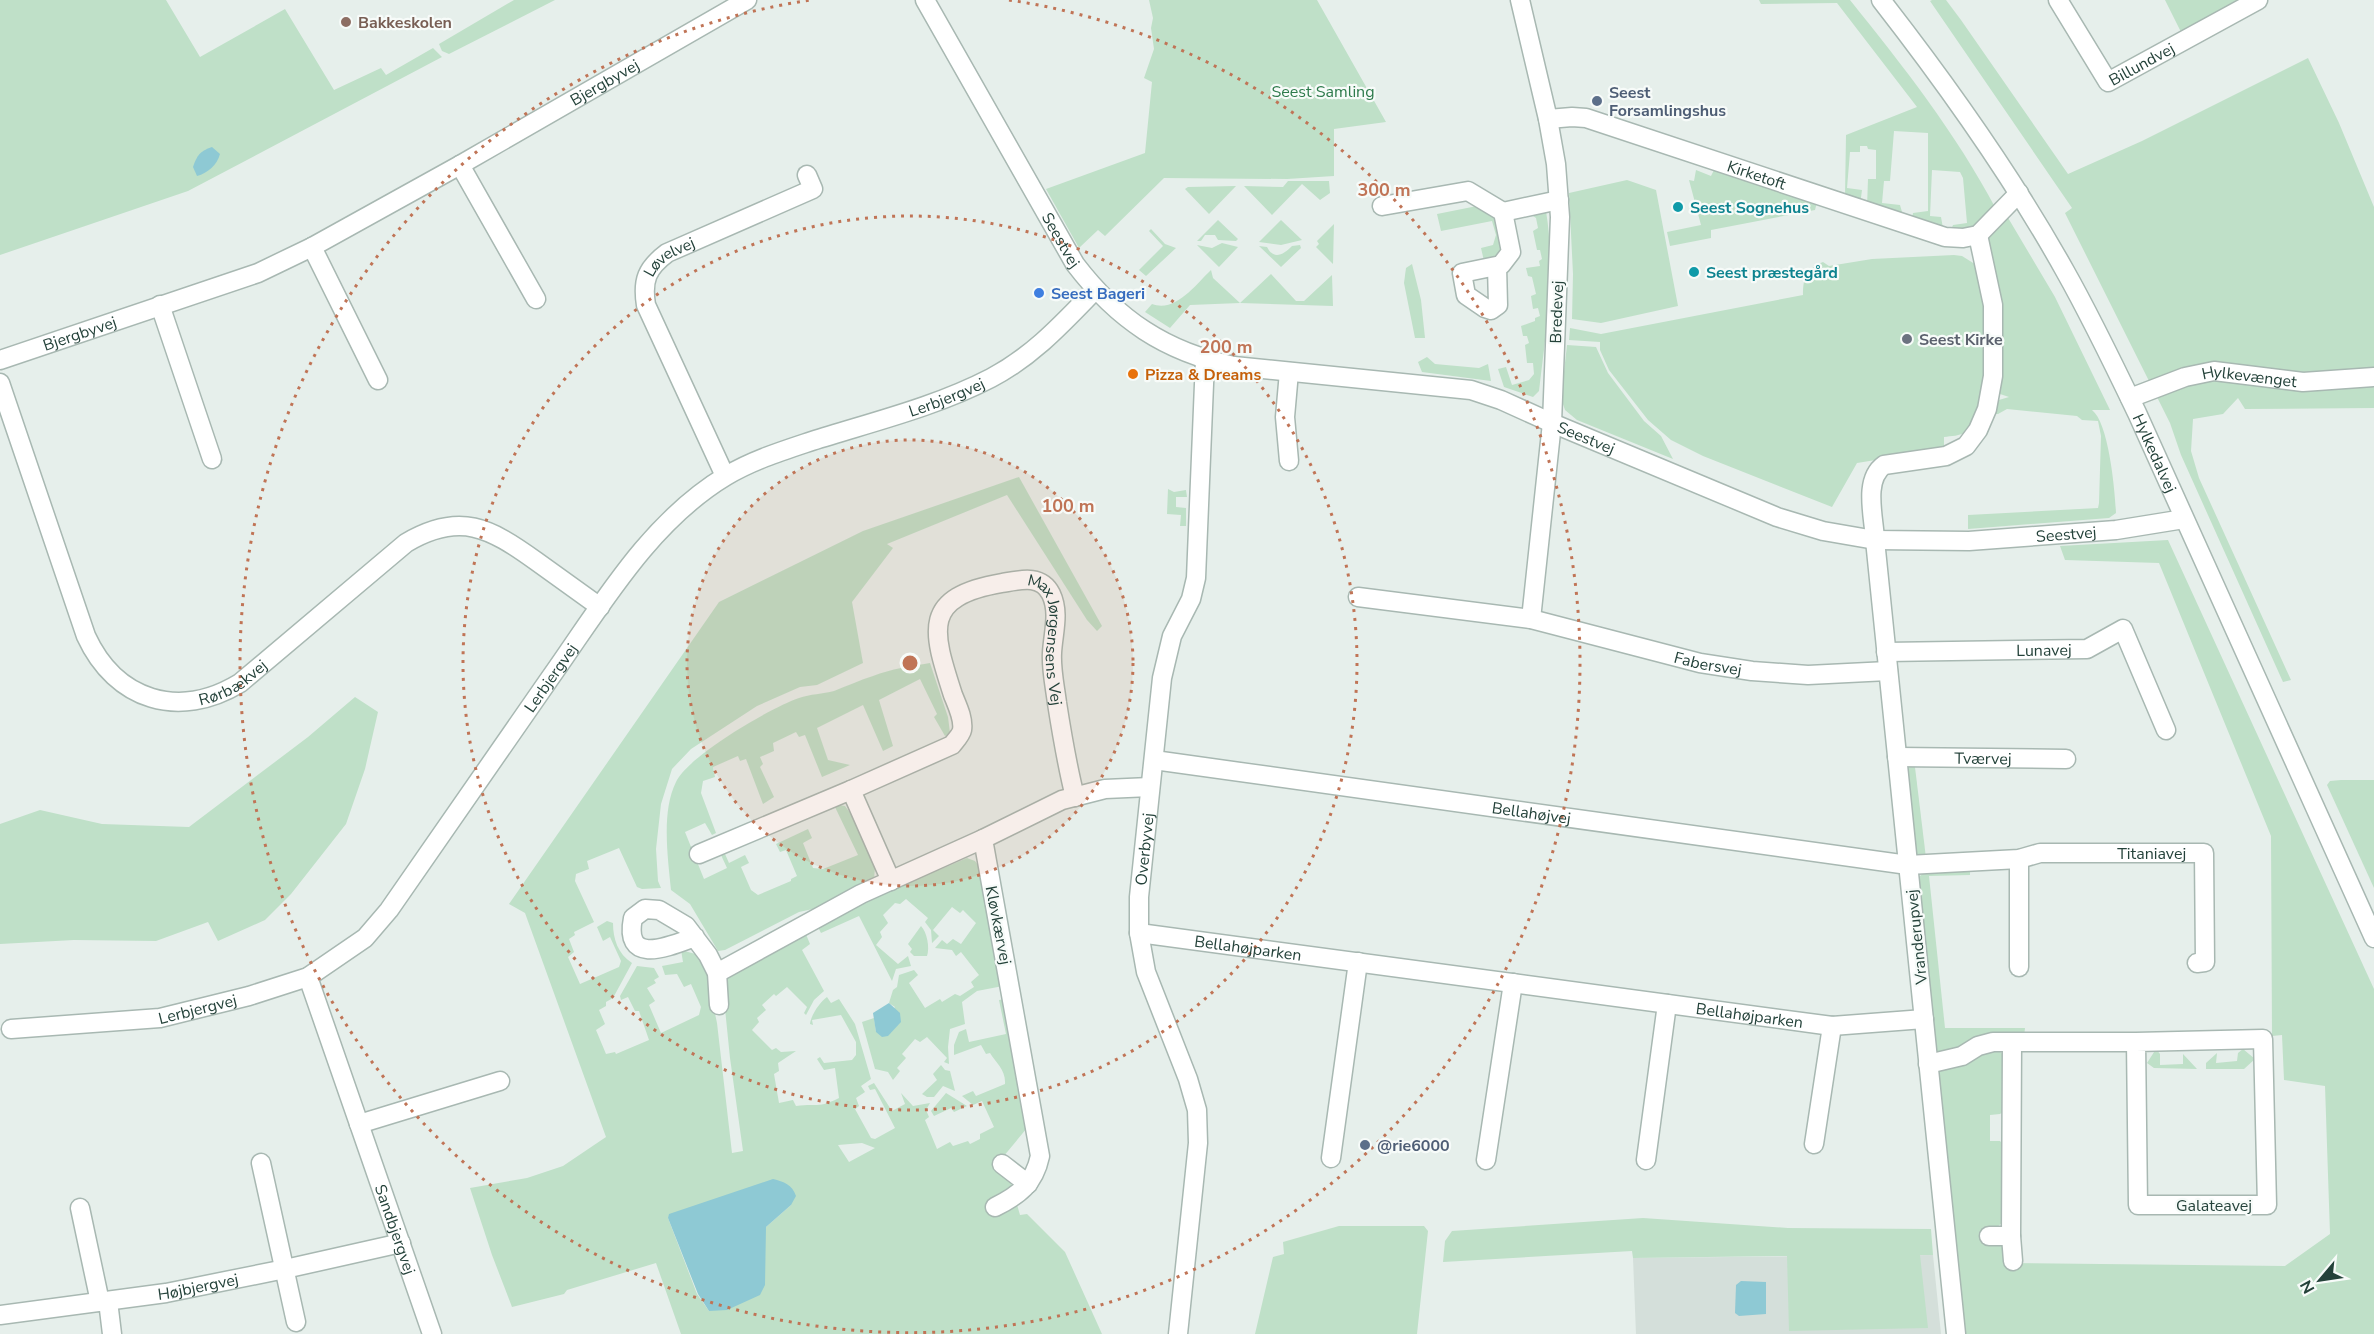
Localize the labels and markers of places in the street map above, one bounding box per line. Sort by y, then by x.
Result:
place label: Bakkeskolen [358,12,452,34]
marker: Bakkeskolen [339,15,353,29]
place label: Seest Forsamlingshus [1609,82,1726,122]
marker: Seest Forsamlingshus [1590,94,1604,108]
place label: Seest Sognehus [1690,197,1809,219]
marker: Seest Sognehus [1671,200,1685,214]
place label: Seest præstegård [1706,262,1838,284]
marker: Seest præstegård [1687,265,1701,279]
place label: Seest Bageri [1051,283,1145,305]
marker: Seest Bageri [1032,286,1046,300]
place label: Seest Kirke [1919,329,2003,351]
marker: Seest Kirke [1900,332,1914,346]
place label: Pizza & Dreams [1145,364,1261,386]
marker: Pizza & Dreams [1126,367,1140,381]
centre of rings [900,653,920,673]
place label: @rie6000 [1377,1135,1450,1157]
marker: @rie6000 [1358,1138,1372,1152]

